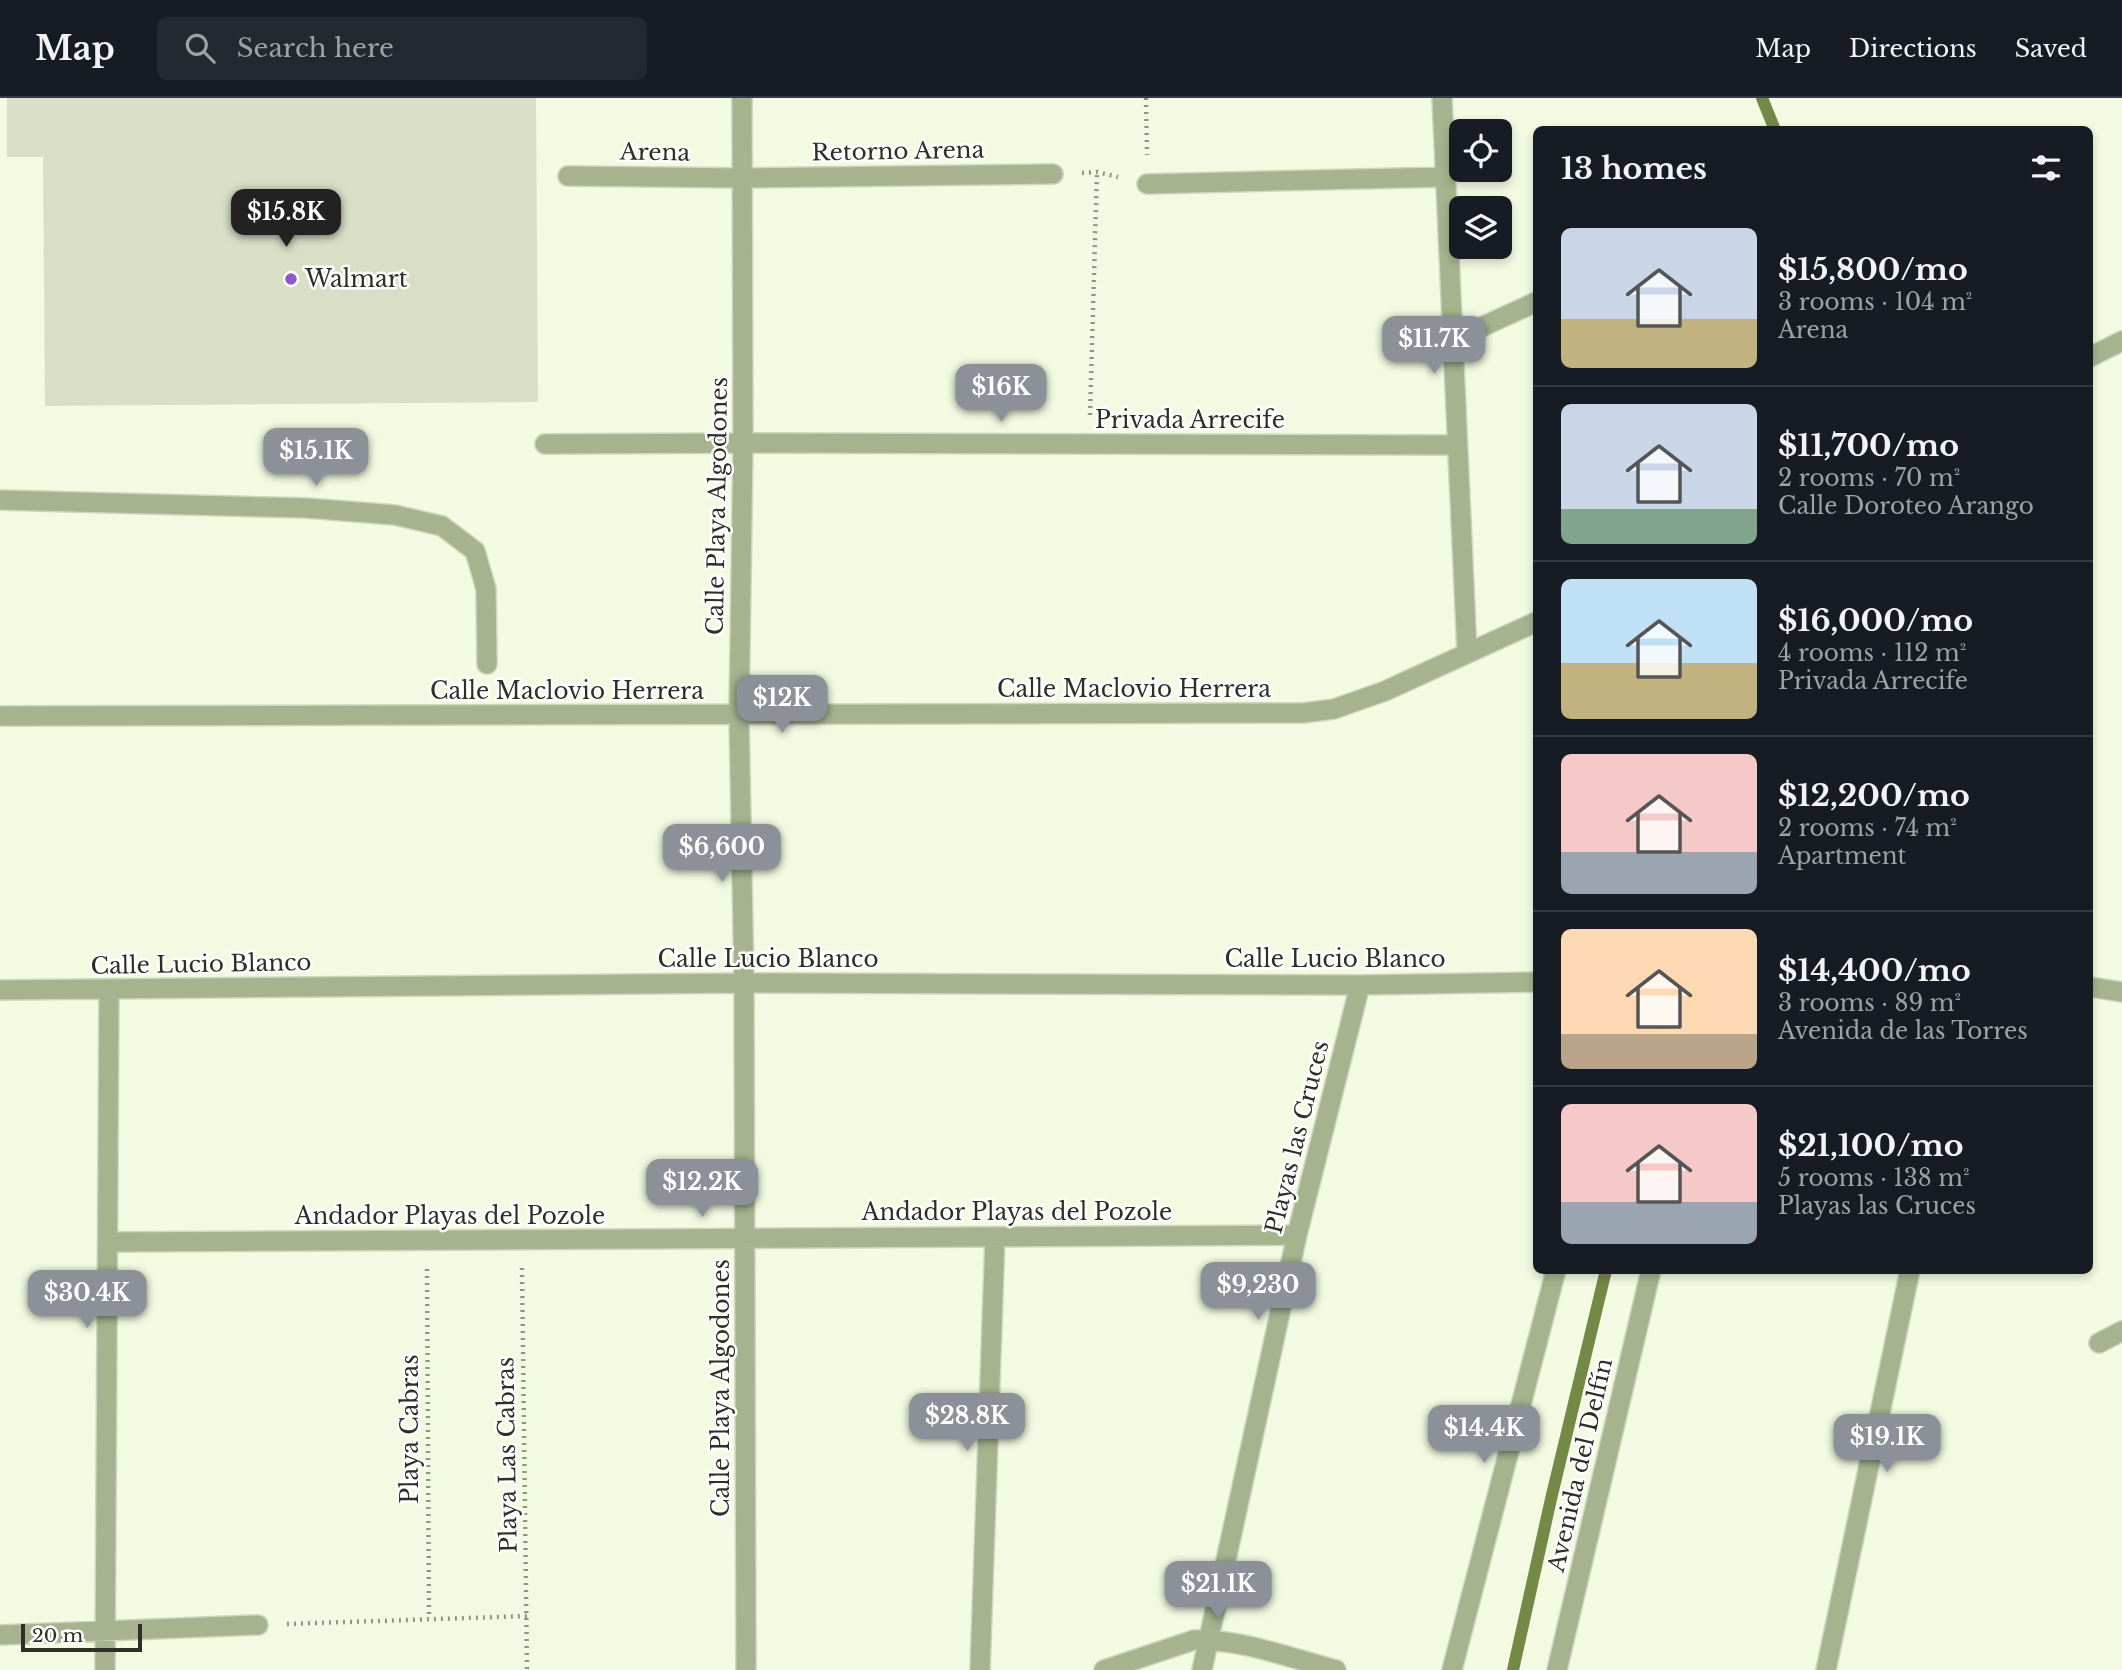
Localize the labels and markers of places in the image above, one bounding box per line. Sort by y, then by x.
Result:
pin: $15.8K [229,190,343,249]
place label: Walmart [304,265,408,293]
marker: Walmart [283,271,299,287]
pin: $11.7K [1377,316,1491,376]
pin: $16K [960,364,1042,424]
pin: $15.1K [259,428,373,488]
pin: $12K [741,676,823,735]
pin: $6,600 [665,824,779,884]
pin: $12.2K [645,1160,759,1219]
pin: $9,230 [1201,1262,1315,1322]
pin: $30.4K [30,1270,144,1330]
pin: $28.8K [910,1394,1024,1453]
pin: $14.4K [1427,1406,1541,1465]
pin: $19.1K [1830,1414,1944,1474]
pin: $21.1K [1161,1562,1275,1621]

